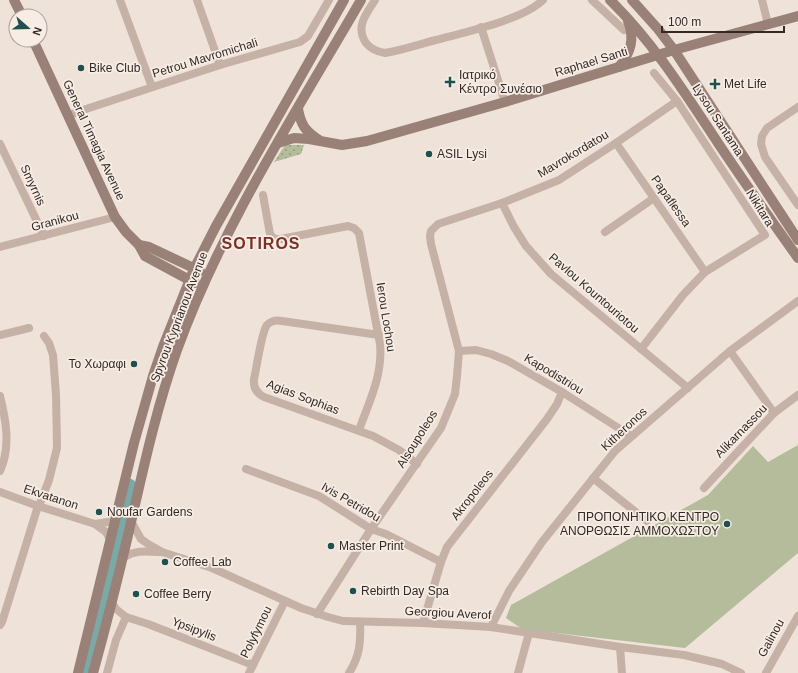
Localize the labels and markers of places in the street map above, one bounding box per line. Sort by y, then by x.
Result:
place label: Bike Club [89,61,141,75]
marker: Bike Club [76,63,86,73]
place label: Ιατρικό Κέντρο Συνέσιο [459,68,542,96]
marker: Ιατρικό Κέντρο Συνέσιο [444,76,456,88]
place label: Met Life [724,77,767,91]
marker: Met Life [709,78,721,90]
place label: ASIL Lysi [437,147,487,161]
marker: ASIL Lysi [424,149,434,159]
place label: Το Χωραφι [68,357,126,371]
marker: Το Χωραφι [129,359,139,369]
place label: Noufar Gardens [107,505,192,519]
marker: Noufar Gardens [94,507,104,517]
place label: ΠΡΟΠΟΝΗΤΙΚΟ ΚΕΝΤΡΟ ΑΝΟΡΘΩΣΙΣ ΑΜΜΟΧΩΣΤΟΥ [560,510,719,538]
marker: ΠΡΟΠΟΝΗΤΙΚΟ ΚΕΝΤΡΟ ΑΝΟΡΘΩΣΙΣ ΑΜΜΟΧΩΣΤΟΥ [722,519,732,529]
place label: Master Print [339,539,404,553]
marker: Master Print [326,541,336,551]
place label: Coffee Lab [173,555,232,569]
marker: Coffee Lab [160,557,170,567]
place label: Rebirth Day Spa [361,584,449,598]
marker: Rebirth Day Spa [348,586,358,596]
place label: Coffee Berry [144,587,211,601]
marker: Coffee Berry [131,589,141,599]

